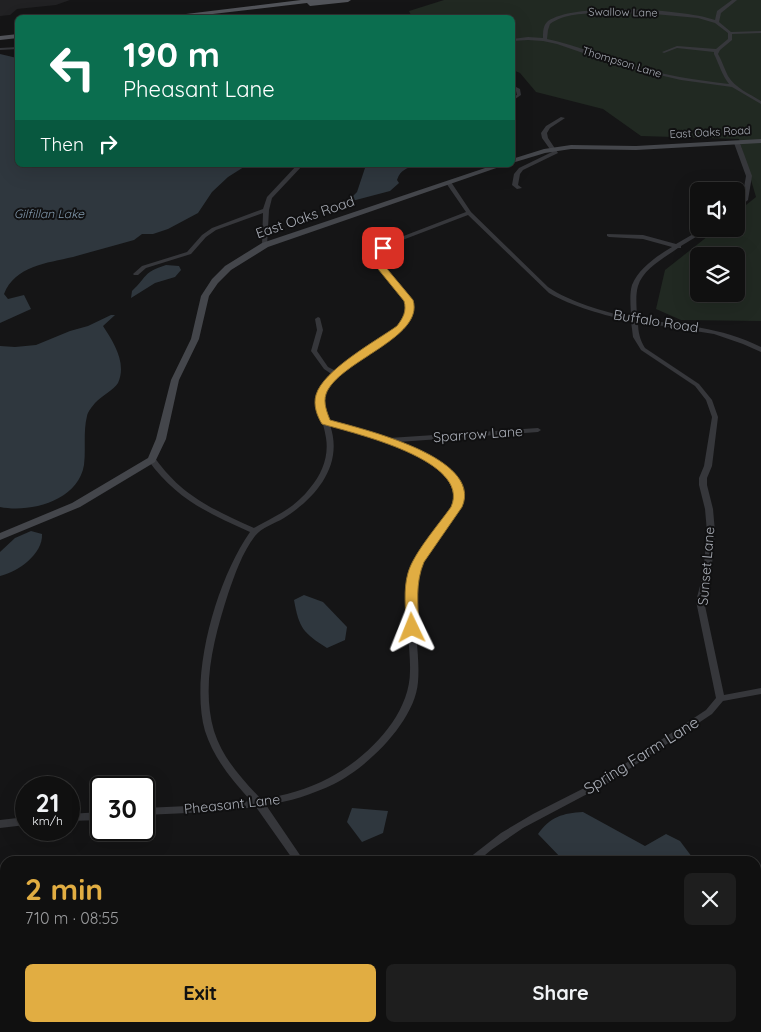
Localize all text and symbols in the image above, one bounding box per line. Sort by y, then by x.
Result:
street label: Swallow Lane [588,4,658,20]
text: 190 m [123,32,220,76]
icon: left [40,35,105,100]
street label: Thompson Lane [581,43,663,81]
text: Pheasant Lane [123,75,275,103]
street label: East Oaks Road [669,123,751,141]
icon: right [94,130,122,158]
text: Then [40,132,84,156]
map controls [690,182,745,302]
button: sound [690,182,745,237]
street label: East Oaks Road [253,192,357,242]
water label: Gilfillan Lake [14,206,85,221]
pin [362,227,404,269]
icon: arrive [369,234,397,262]
button: layers [690,247,745,302]
street label: Buffalo Road [612,305,700,337]
street label: Sparrow Lane [432,422,524,446]
street label: Sunset Lane [694,526,718,606]
position arrow [385,601,437,653]
street label: Spring Farm Lane [580,712,702,798]
speed limit sign: 30 [90,776,155,841]
text: 21 [36,787,59,818]
street label: Pheasant Lane [183,790,281,818]
text: km/h [32,813,63,828]
text: 2 min [25,870,103,908]
button: close [684,873,736,925]
text: 710 m · 08:55 [25,908,119,928]
button: Exit [25,964,376,1022]
button: Share [386,964,736,1022]

